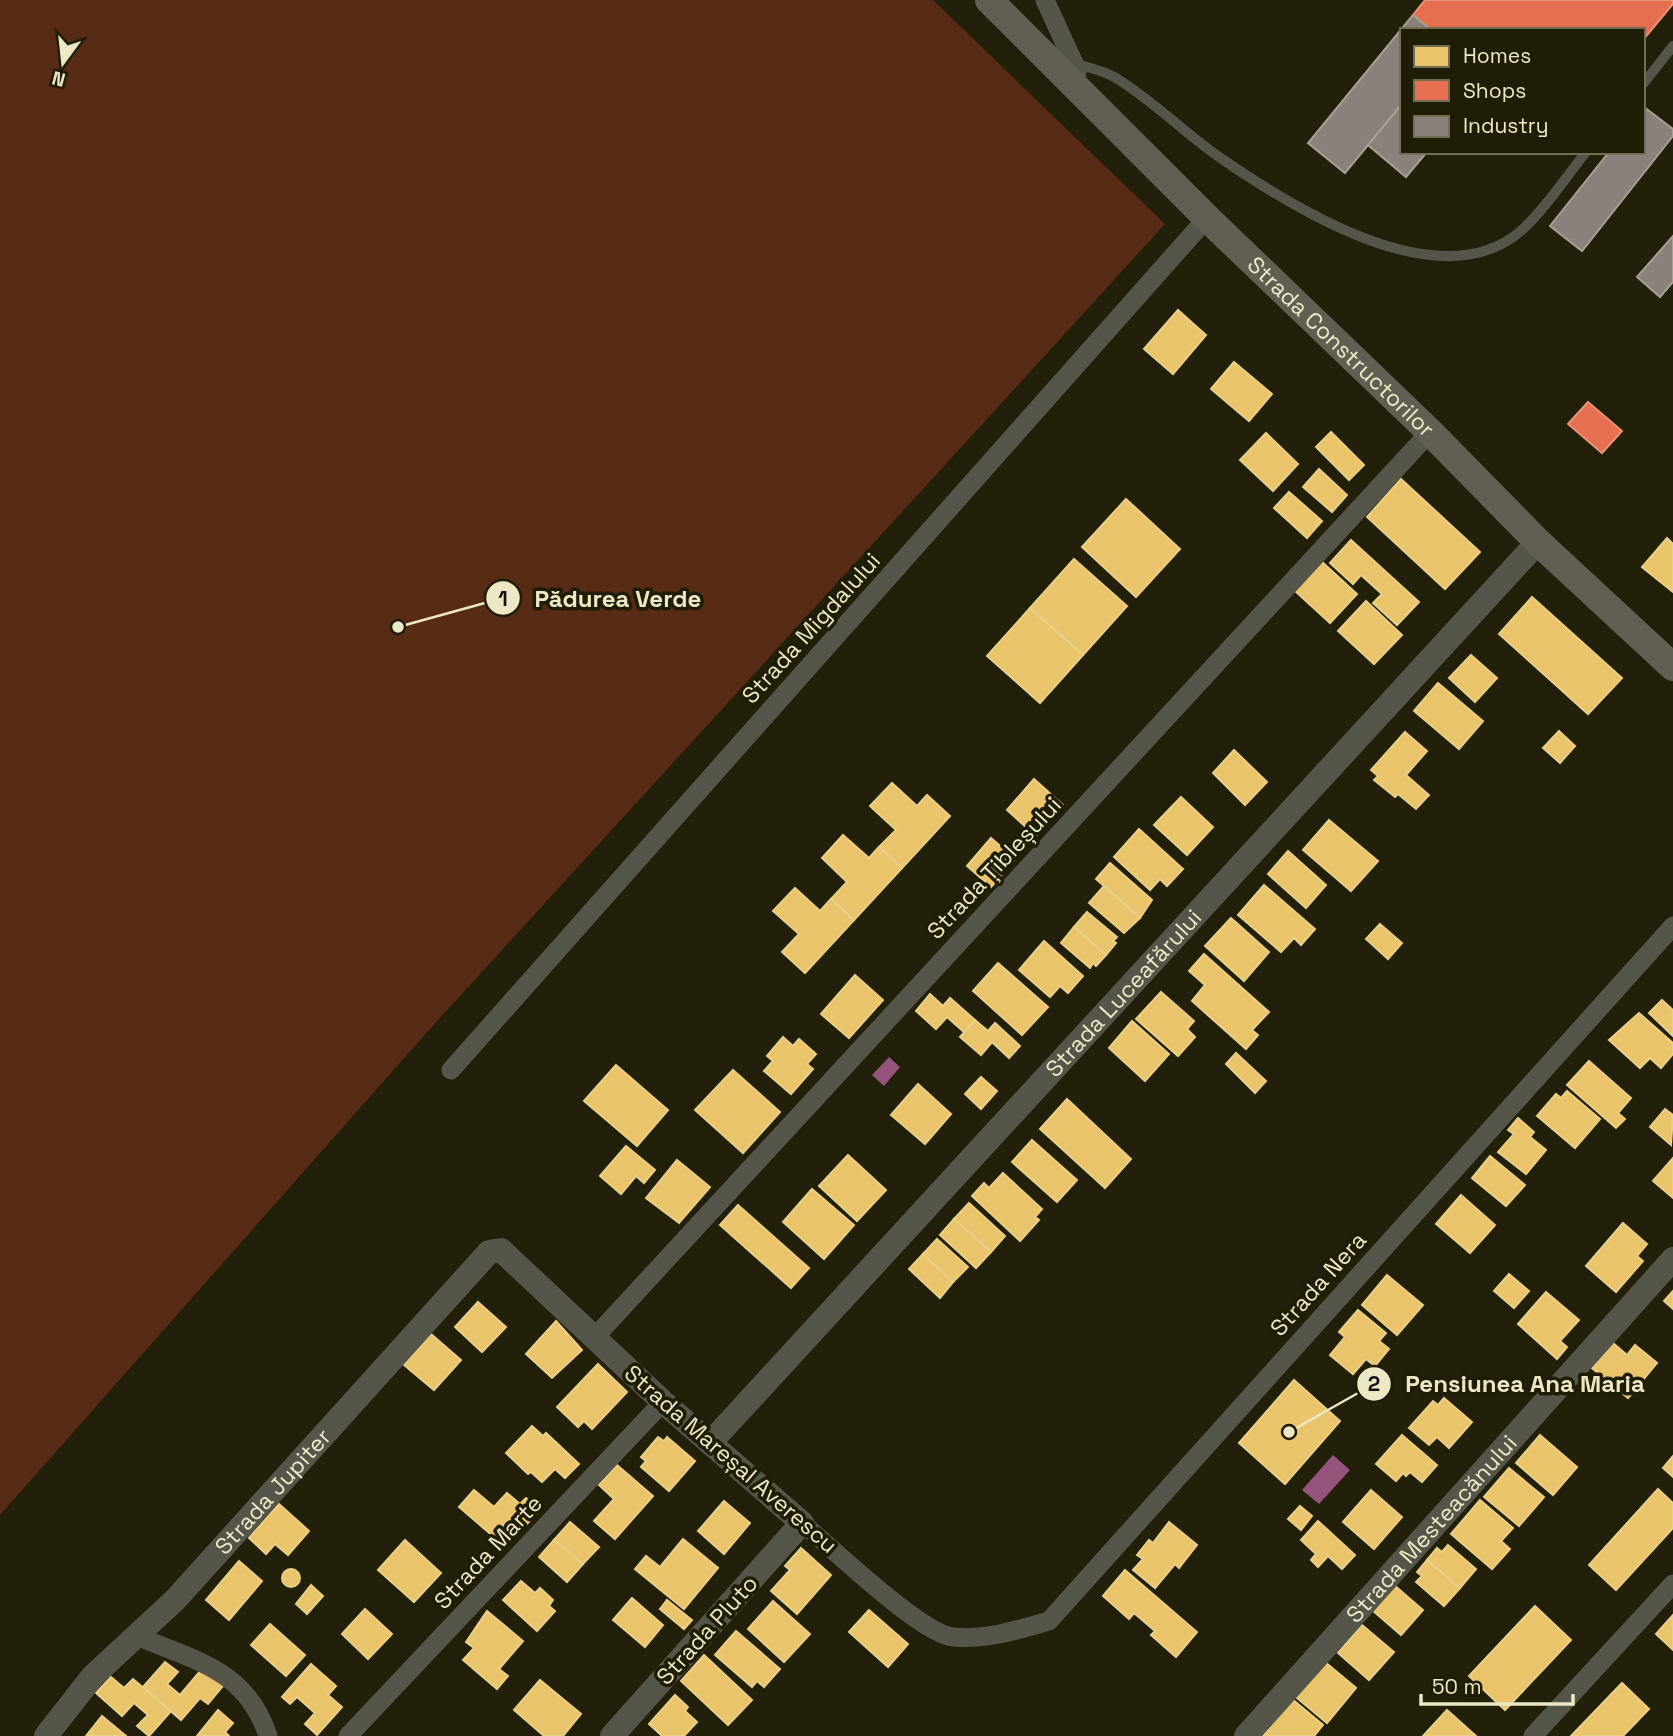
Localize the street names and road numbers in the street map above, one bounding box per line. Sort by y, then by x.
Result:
street label: Strada Constructorilor [1241,250,1441,444]
street label: Strada Migdalului [735,546,887,710]
street label: Strada Țibleșului [920,791,1068,945]
street label: Strada Luceafărului [1039,903,1208,1083]
street label: Strada Nera [1263,1226,1373,1342]
street label: Strada Mareșal Averescu [618,1358,844,1560]
street label: Strada Jupiter [208,1422,338,1561]
street label: Strada Mesteacănului [1339,1429,1523,1629]
street label: Strada Marte [427,1489,549,1615]
street label: Strada Pluto [650,1569,764,1691]

